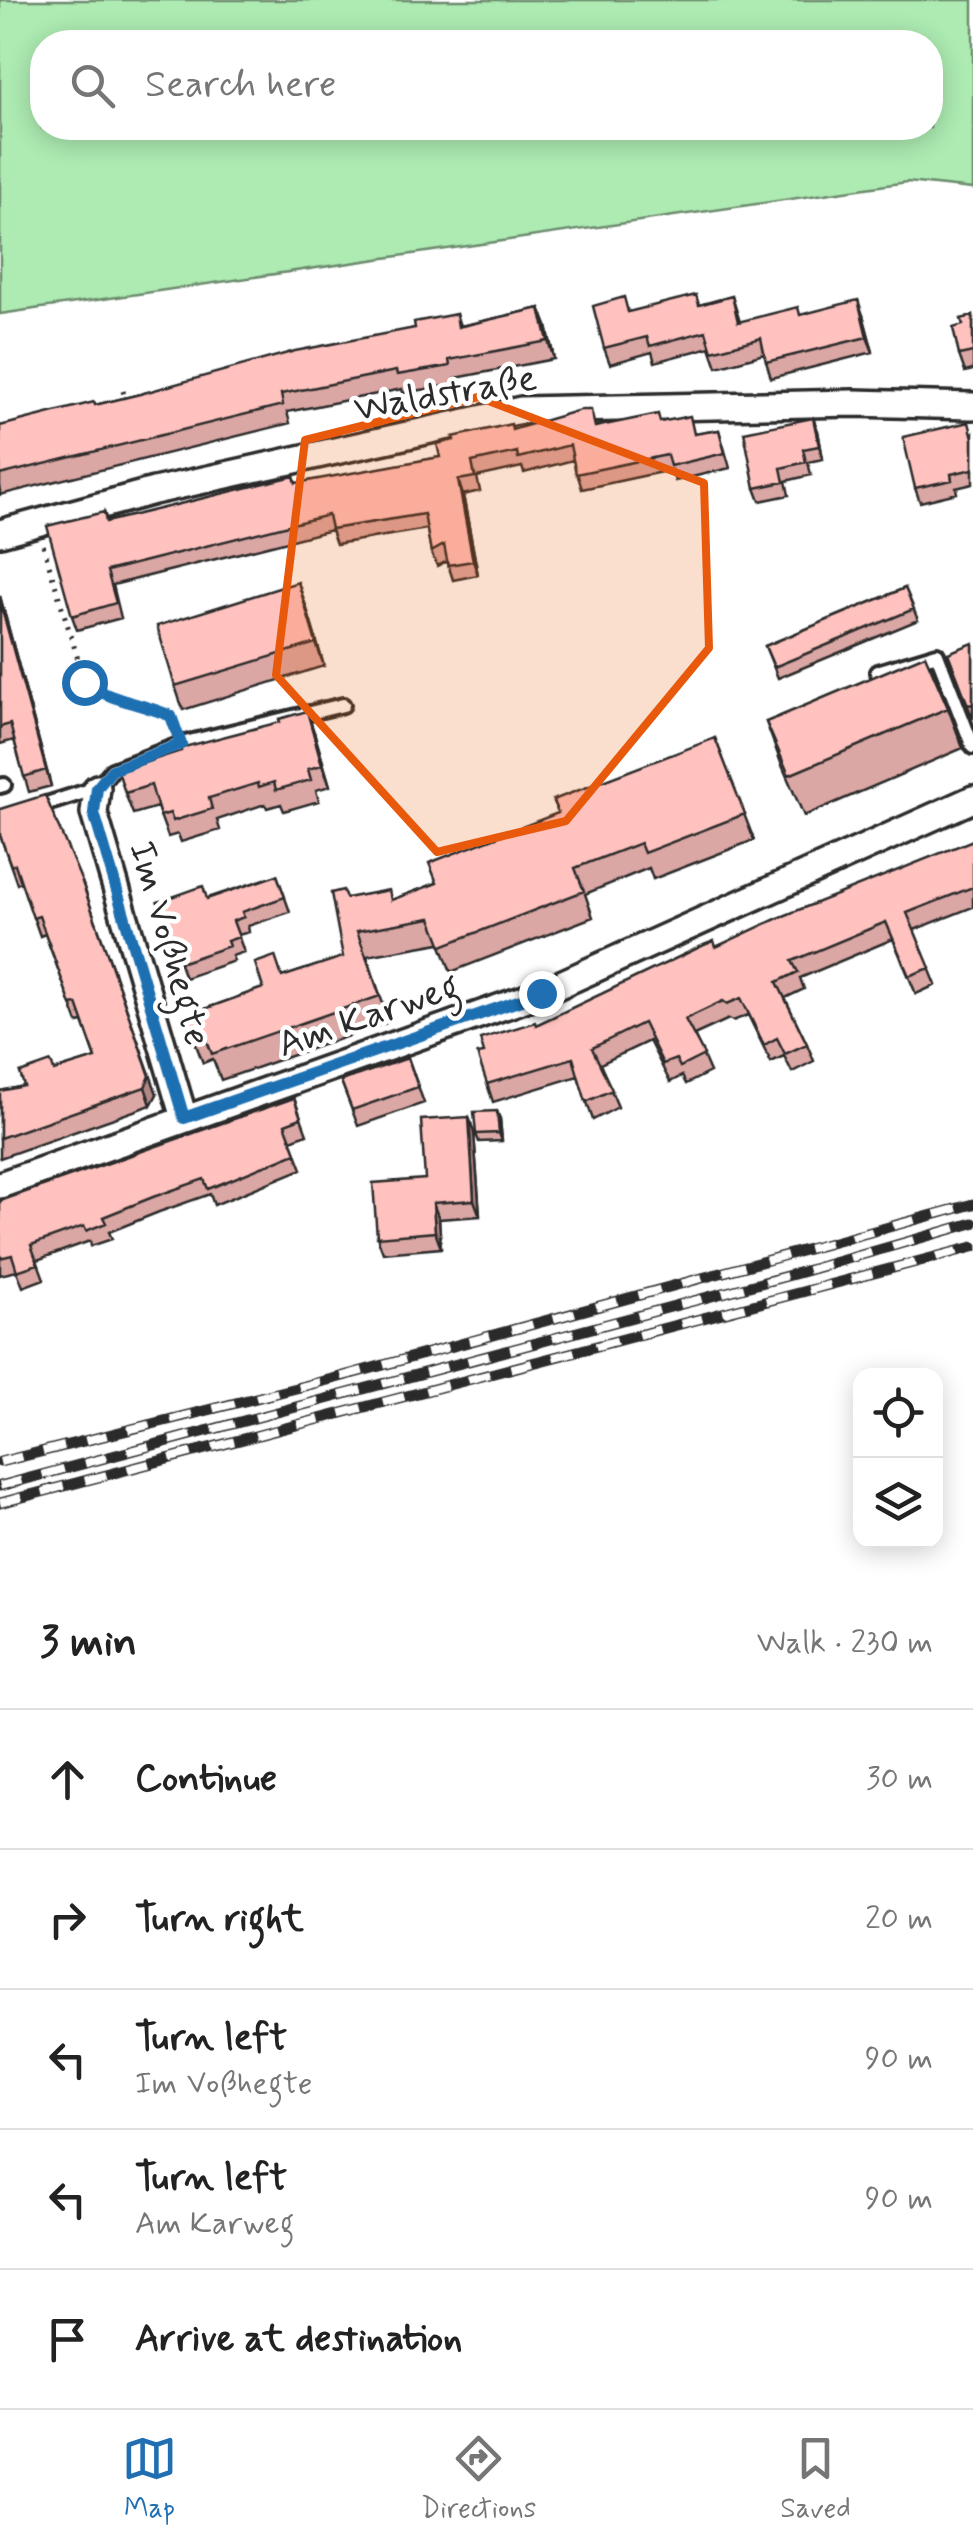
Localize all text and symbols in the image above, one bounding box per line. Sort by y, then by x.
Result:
search box [30,30,943,140]
icon: search [65,58,120,113]
text: Search here [145,61,336,110]
street label: Waldstraße [350,354,540,435]
route start [62,660,108,706]
street label: Im Voßhegte [112,836,221,1053]
street label: Am Karweg [271,962,468,1074]
route end [519,971,565,1017]
map controls [853,1368,943,1548]
button: locate [853,1368,943,1458]
button: layers [853,1458,943,1548]
text: 3 min [40,1616,137,1671]
text: Walk · 230 m [757,1622,933,1664]
icon: ahead [40,1752,95,1807]
text: Continue [135,1755,277,1804]
text: 30 m [866,1758,933,1800]
icon: right [40,1892,95,1947]
text: Turn right [135,1895,304,1944]
text: 20 m [865,1898,933,1940]
text: Turn left [135,2014,287,2063]
icon: left [40,2032,95,2087]
text: 90 m [865,2038,933,2080]
text: Im Voßhegte [135,2063,312,2105]
text: Turn left [135,2154,287,2203]
icon: left [40,2172,95,2227]
text: 90 m [865,2178,933,2220]
text: Am Karweg [135,2203,294,2245]
icon: arrive [40,2312,95,2367]
text: Arrive at destination [135,2315,462,2364]
tab: Map [122,2431,177,2528]
tab: Directions [421,2431,536,2528]
tab: Saved [780,2431,851,2528]

